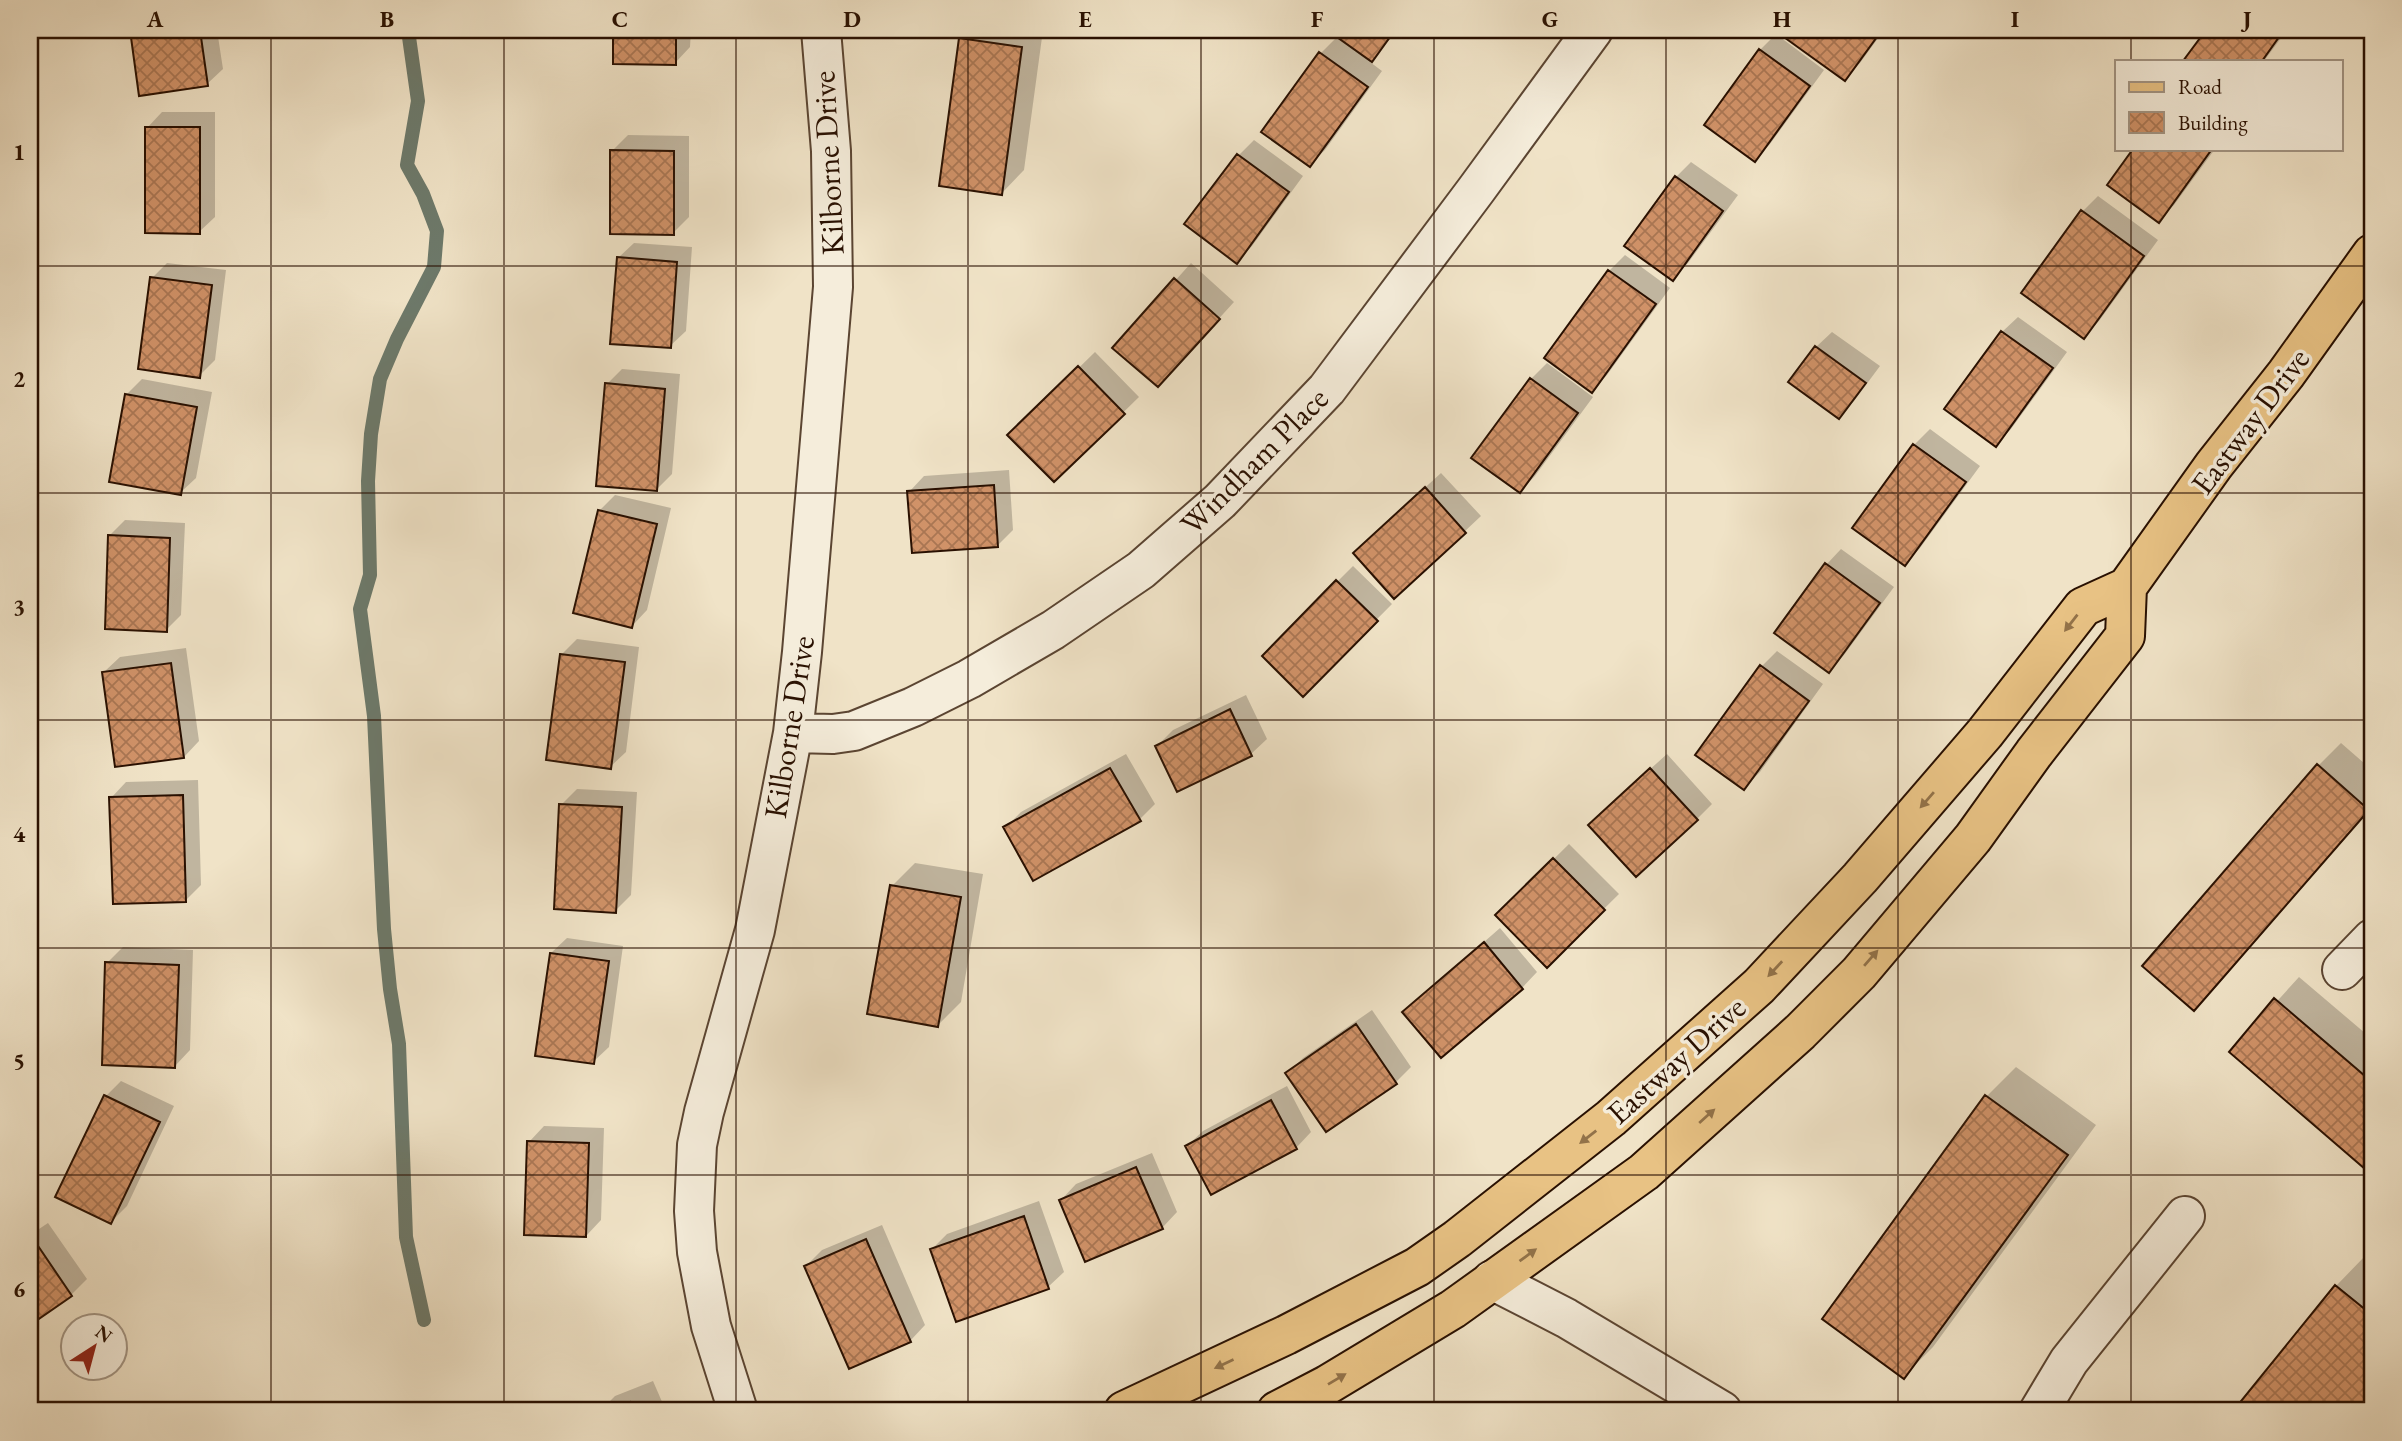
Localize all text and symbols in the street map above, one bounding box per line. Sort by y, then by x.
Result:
text: A [146,4,164,34]
text: B [380,4,394,34]
text: C [612,4,628,34]
text: D [843,4,861,34]
text: E [1078,4,1092,34]
text: F [1311,4,1324,34]
text: G [1542,4,1558,34]
text: H [1773,4,1791,34]
text: I [2011,4,2019,34]
text: J [2241,4,2252,34]
legend [2115,60,2342,150]
street label: Kilborne Drive [802,70,854,256]
text: Road [2178,73,2222,100]
text: Building [2178,109,2248,136]
text: 1 [13,137,25,167]
street label: Eastway Drive [2181,339,2319,503]
text: 2 [13,364,25,394]
street label: Windham Place [1171,378,1337,544]
text: 3 [13,592,25,622]
one-way arrow [2064,614,2078,632]
street label: Kilborne Drive [754,633,824,821]
one-way arrow [1920,791,1935,808]
text: 4 [13,819,26,849]
one-way arrow [1863,950,1878,967]
one-way arrow [1767,960,1783,977]
street label: Eastway Drive [1598,986,1754,1134]
text: 5 [13,1046,25,1076]
one-way arrow [1698,1108,1715,1124]
one-way arrow [1579,1129,1597,1144]
one-way arrow [1519,1248,1537,1262]
text: 6 [13,1274,25,1304]
north arrow [60,1312,130,1382]
text: N [90,1319,118,1349]
one-way arrow [1214,1359,1235,1370]
one-way arrow [1327,1373,1346,1385]

